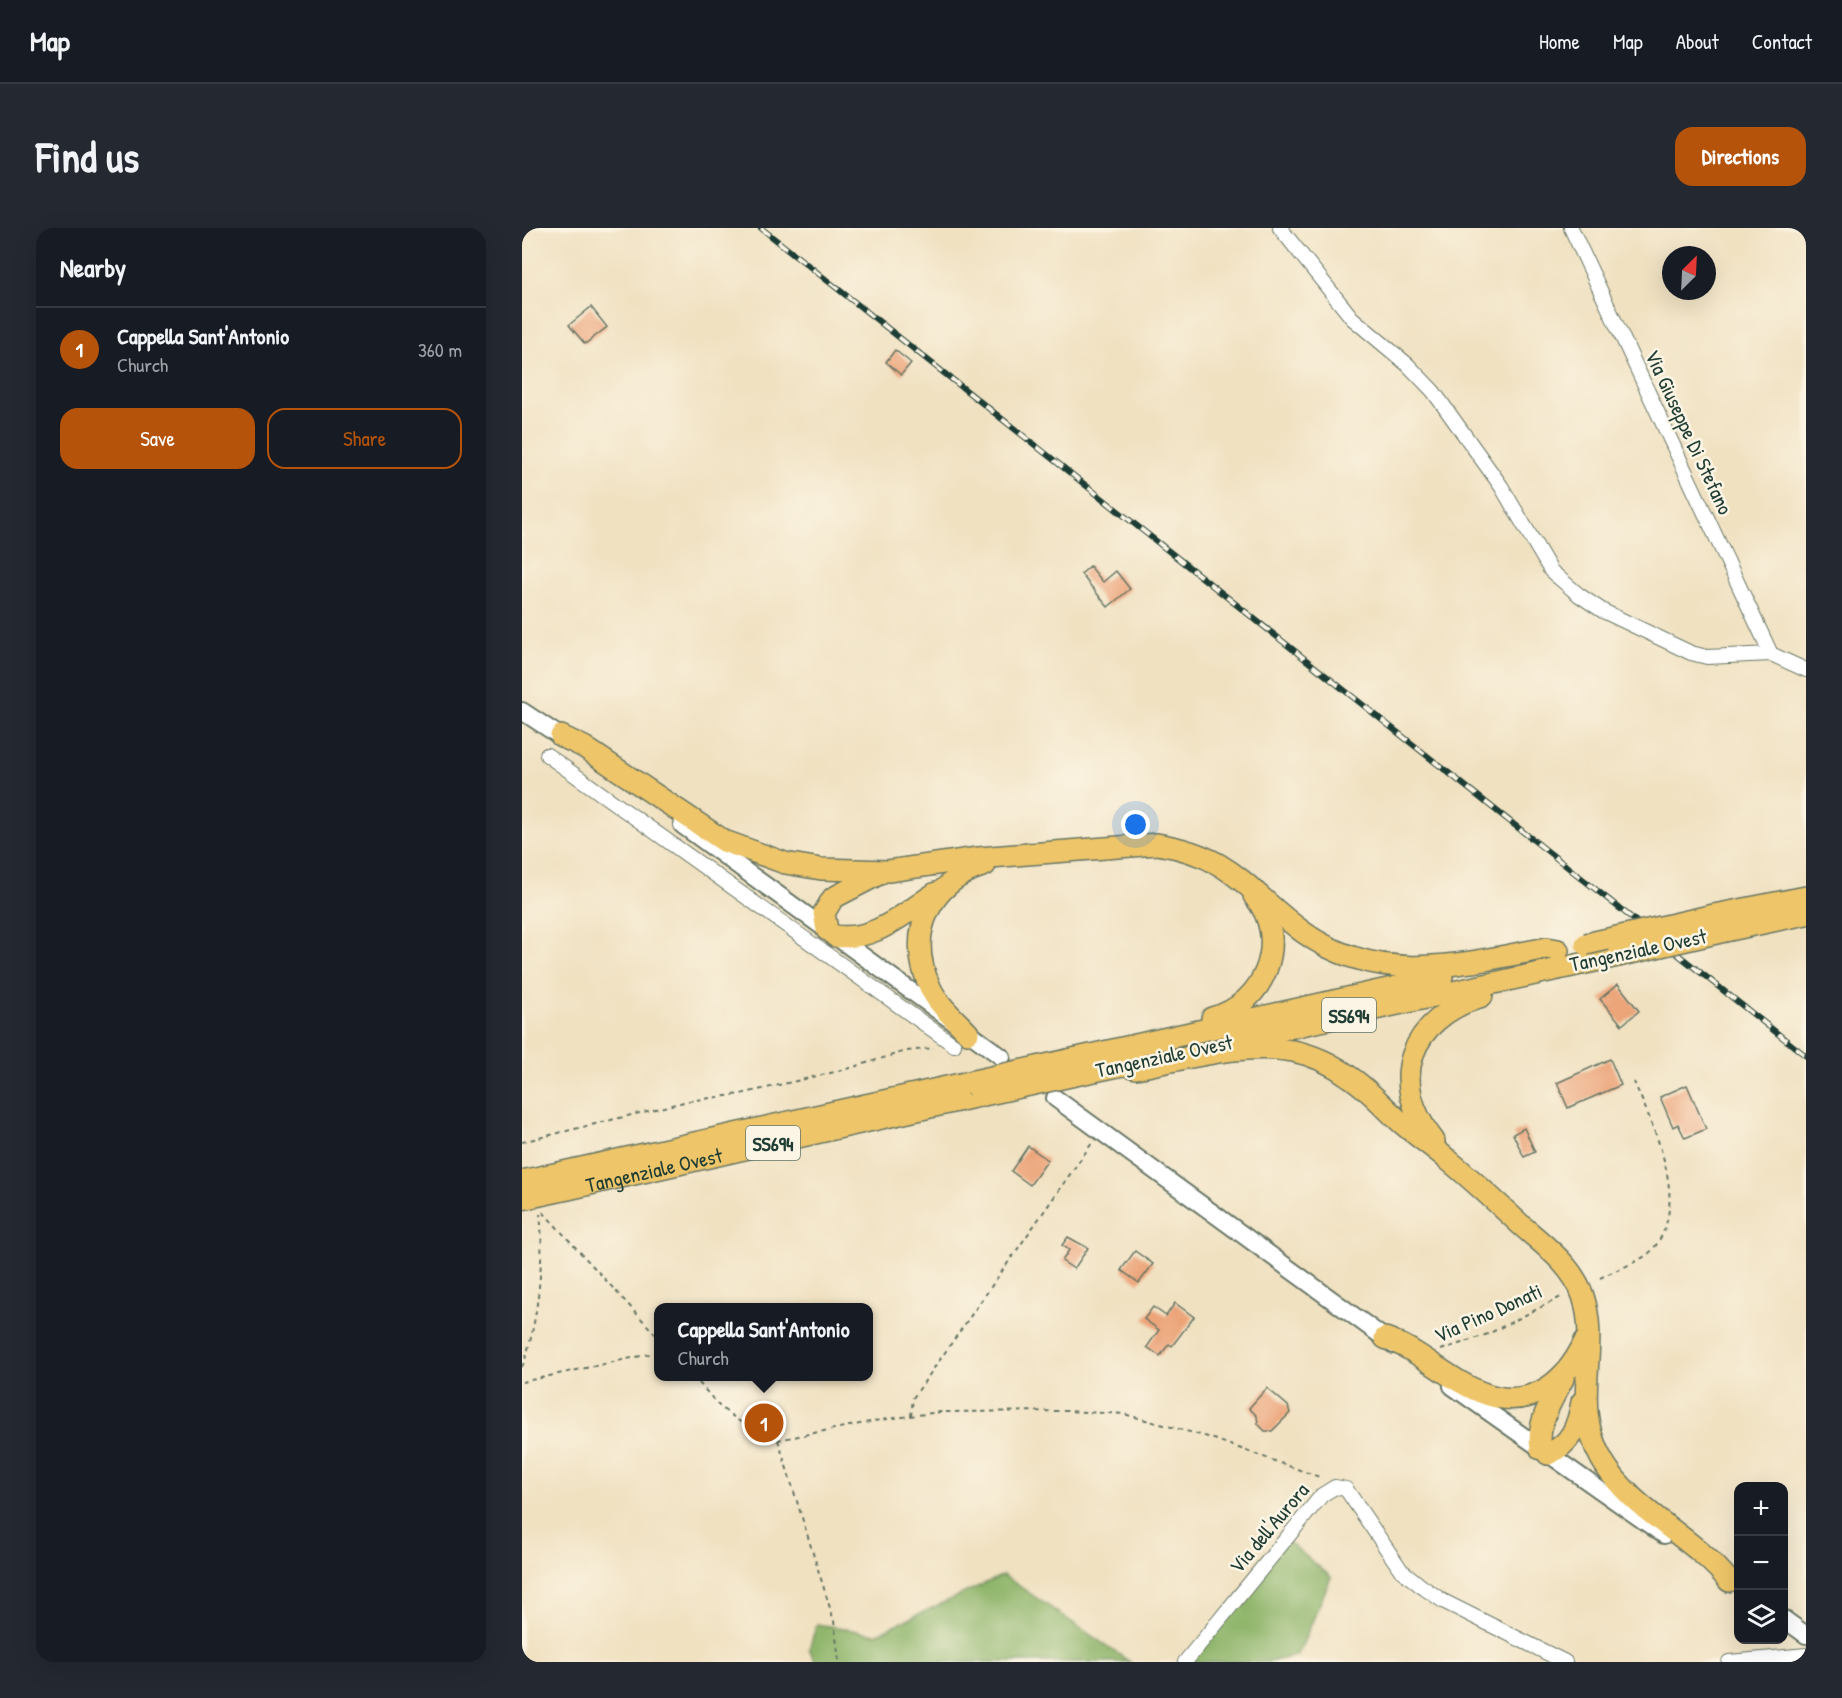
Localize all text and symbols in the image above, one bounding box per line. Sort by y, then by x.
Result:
text: Map [30,22,70,60]
text: Home [1539,27,1580,56]
text: Map [1613,27,1643,56]
text: About [1676,27,1719,56]
text: Contact [1752,27,1812,56]
button: Directions [1675,127,1806,186]
text: Find us [36,128,139,185]
north arrow [1662,246,1716,300]
text: Nearby [60,250,126,285]
text: Cappella Sant'Antonio [117,321,289,351]
text: 1 [76,336,83,363]
text: 360 m [418,336,462,363]
street label: Via Giuseppe Di Stefano [1638,345,1740,519]
text: Church [117,351,168,378]
button: Save [60,408,255,469]
button: Share [267,408,462,469]
your location [1121,810,1150,839]
street label: Tangenziale Ovest [1567,921,1710,979]
road number: SS694 [1322,998,1376,1032]
street label: Tangenziale Ovest [1093,1027,1236,1085]
road number: SS694 [746,1126,800,1160]
street label: Tangenziale Ovest [583,1140,726,1199]
street label: Via Pino Donati [1429,1276,1547,1350]
popup [654,1303,873,1381]
text: Cappella Sant'Antonio [677,1314,850,1344]
text: Church [677,1344,729,1371]
pin: 1 [744,1400,784,1446]
street label: Via dell'Aurora [1222,1476,1316,1580]
map controls [1734,1482,1788,1644]
button: + [1734,1482,1788,1536]
button: − [1734,1536,1788,1590]
button: layers [1734,1590,1788,1644]

